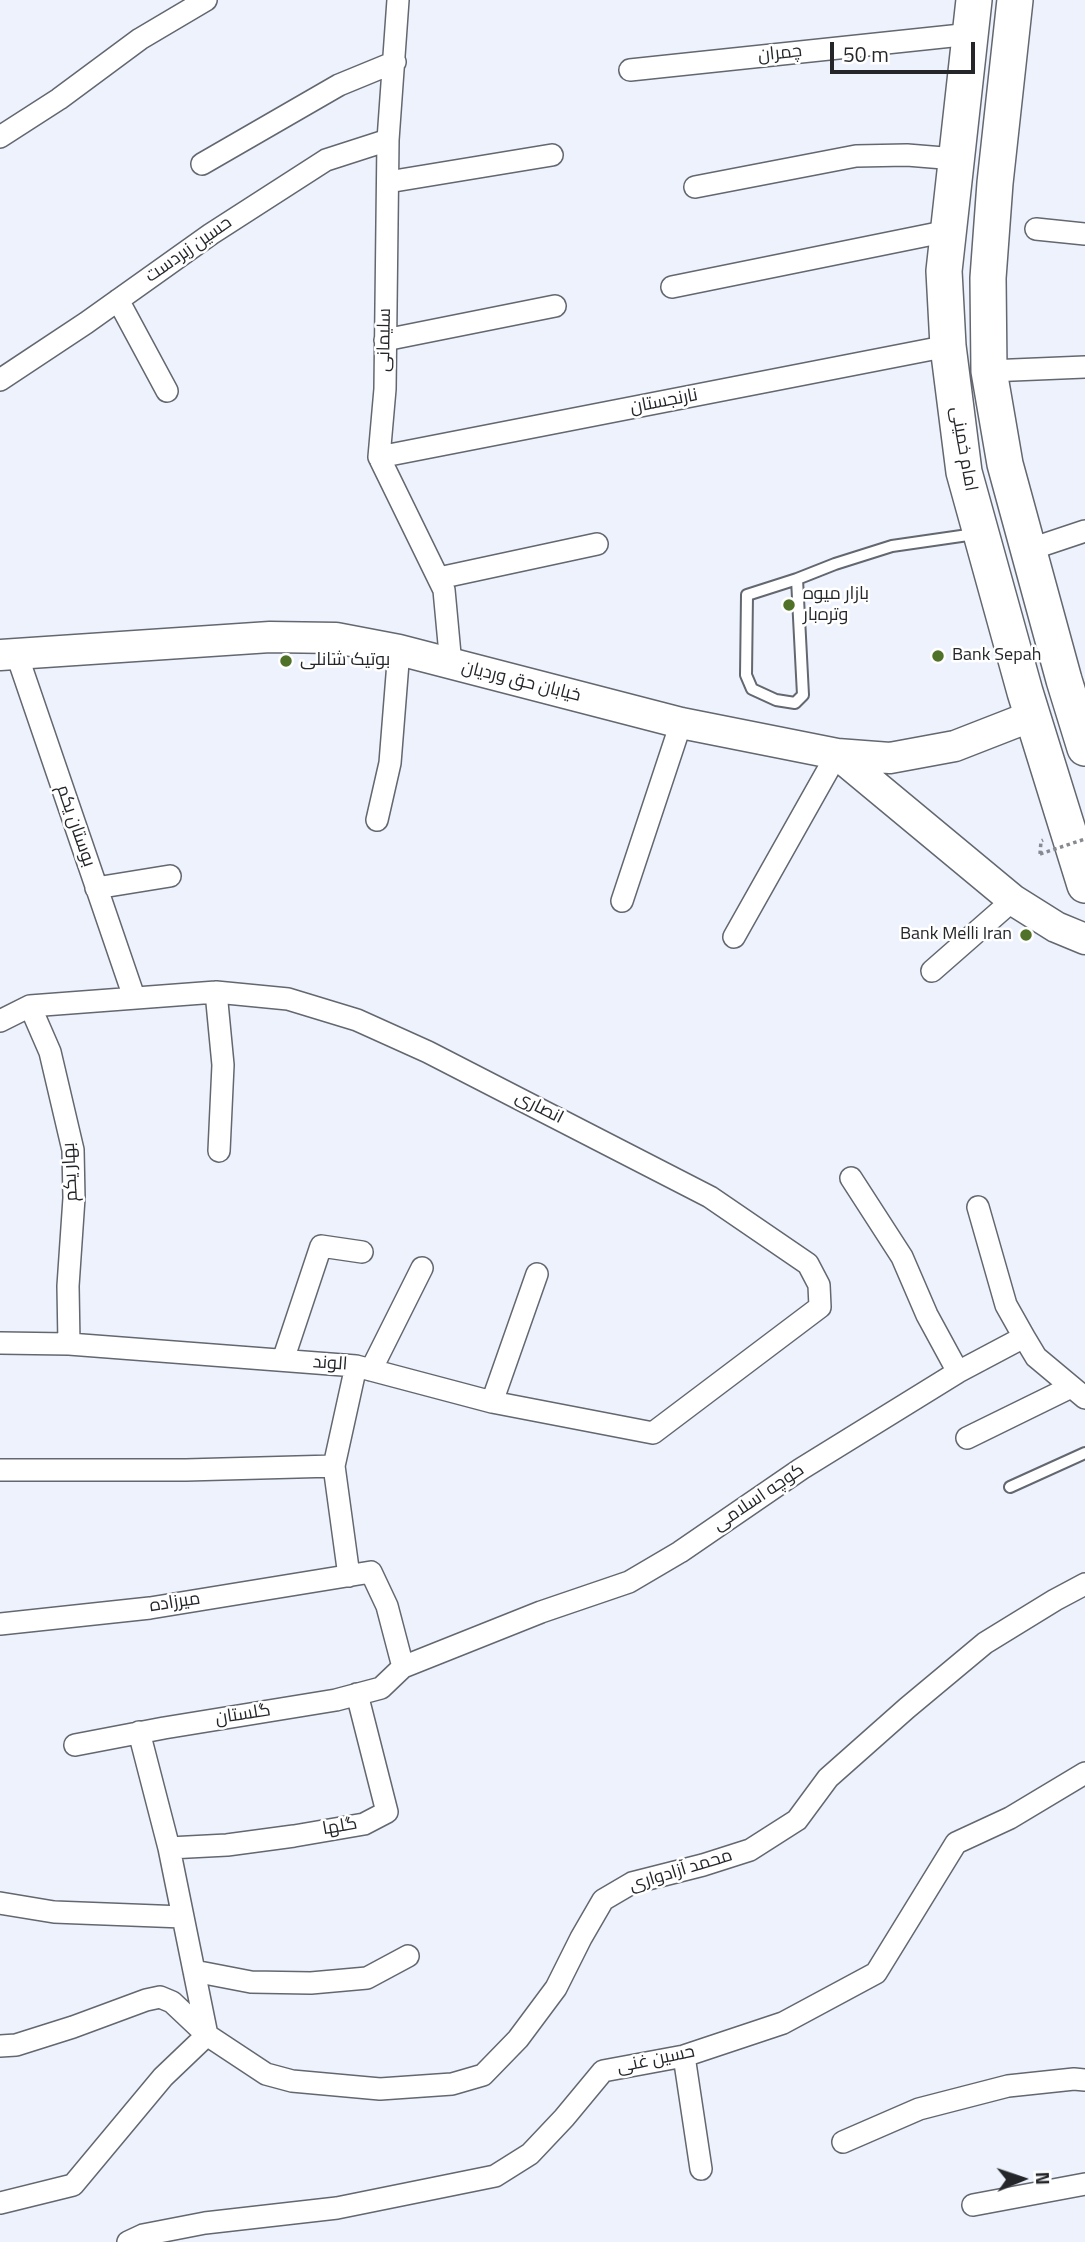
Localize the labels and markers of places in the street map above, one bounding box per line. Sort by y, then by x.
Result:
place label: بازار میوه وتره‌بار [803,584,869,626]
marker: بازار میوه وتره‌بار [781,597,797,613]
place label: Bank Sepah [952,645,1041,667]
marker: Bank Sepah [930,648,946,664]
place label: بوتیک شانلی [300,650,390,672]
marker: بوتیک شانلی [278,653,294,669]
place label: Bank Melli Iran [900,924,1012,946]
marker: Bank Melli Iran [1018,927,1034,943]

